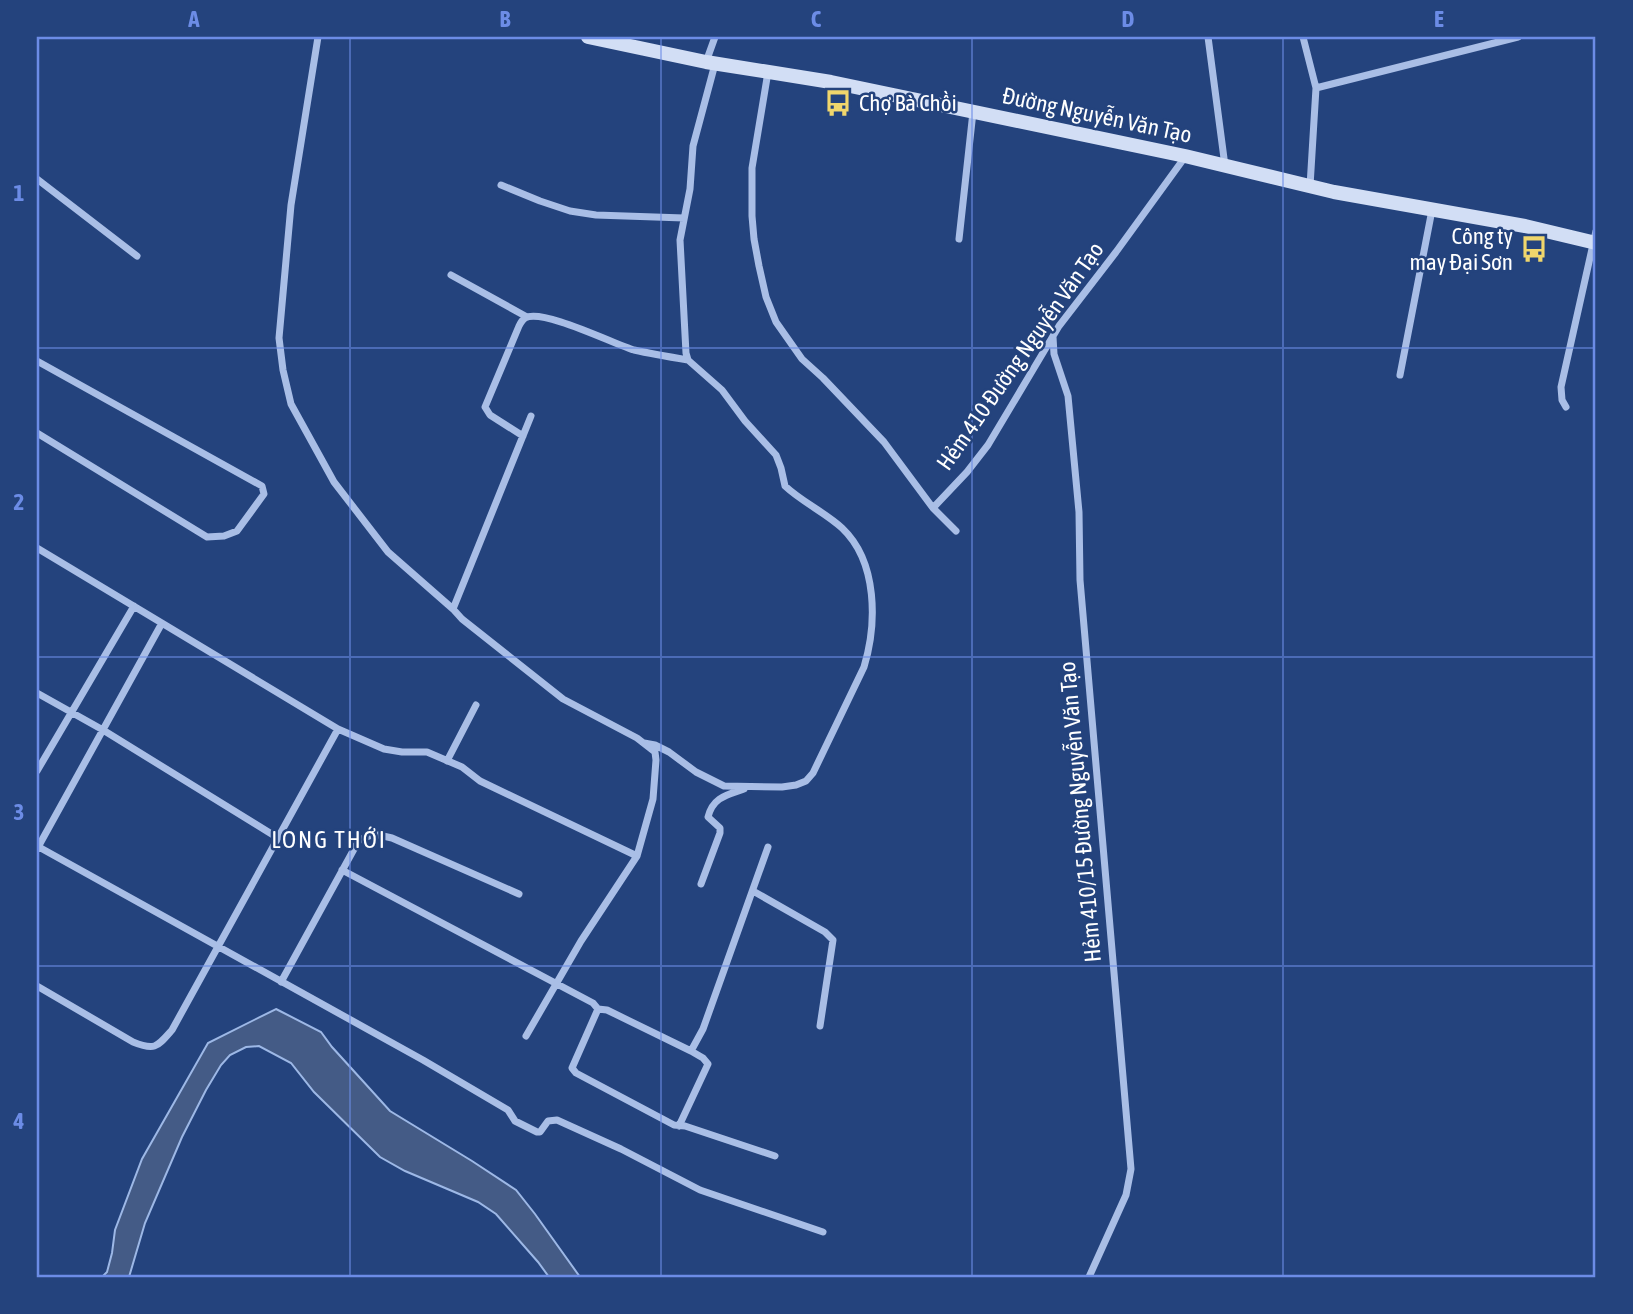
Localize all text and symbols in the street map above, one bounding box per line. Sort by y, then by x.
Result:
text: A [187,6,200,32]
text: B [500,6,511,32]
text: C [811,6,822,32]
text: D [1122,6,1135,32]
text: E [1434,6,1444,32]
street label: Đường Nguyễn Văn Tạo [1000,82,1194,148]
bus stop icon: Chợ Bà Chồi [823,88,853,118]
place label: Chợ Bà Chồi [859,90,957,116]
text: 1 [14,180,25,206]
place label: Công ty may Đại Sơn [1409,223,1513,275]
bus stop icon: Công ty may Đại Sơn [1519,234,1549,264]
street label: Hẻm 410 Đường Nguyễn Văn Tạo [931,237,1109,475]
text: 2 [14,489,24,515]
street label: Hẻm 410/15 Đường Nguyễn Văn Tạo [1054,661,1106,963]
text: 3 [14,799,24,825]
district label: LONG THỚI [271,826,387,853]
text: 4 [13,1108,25,1134]

